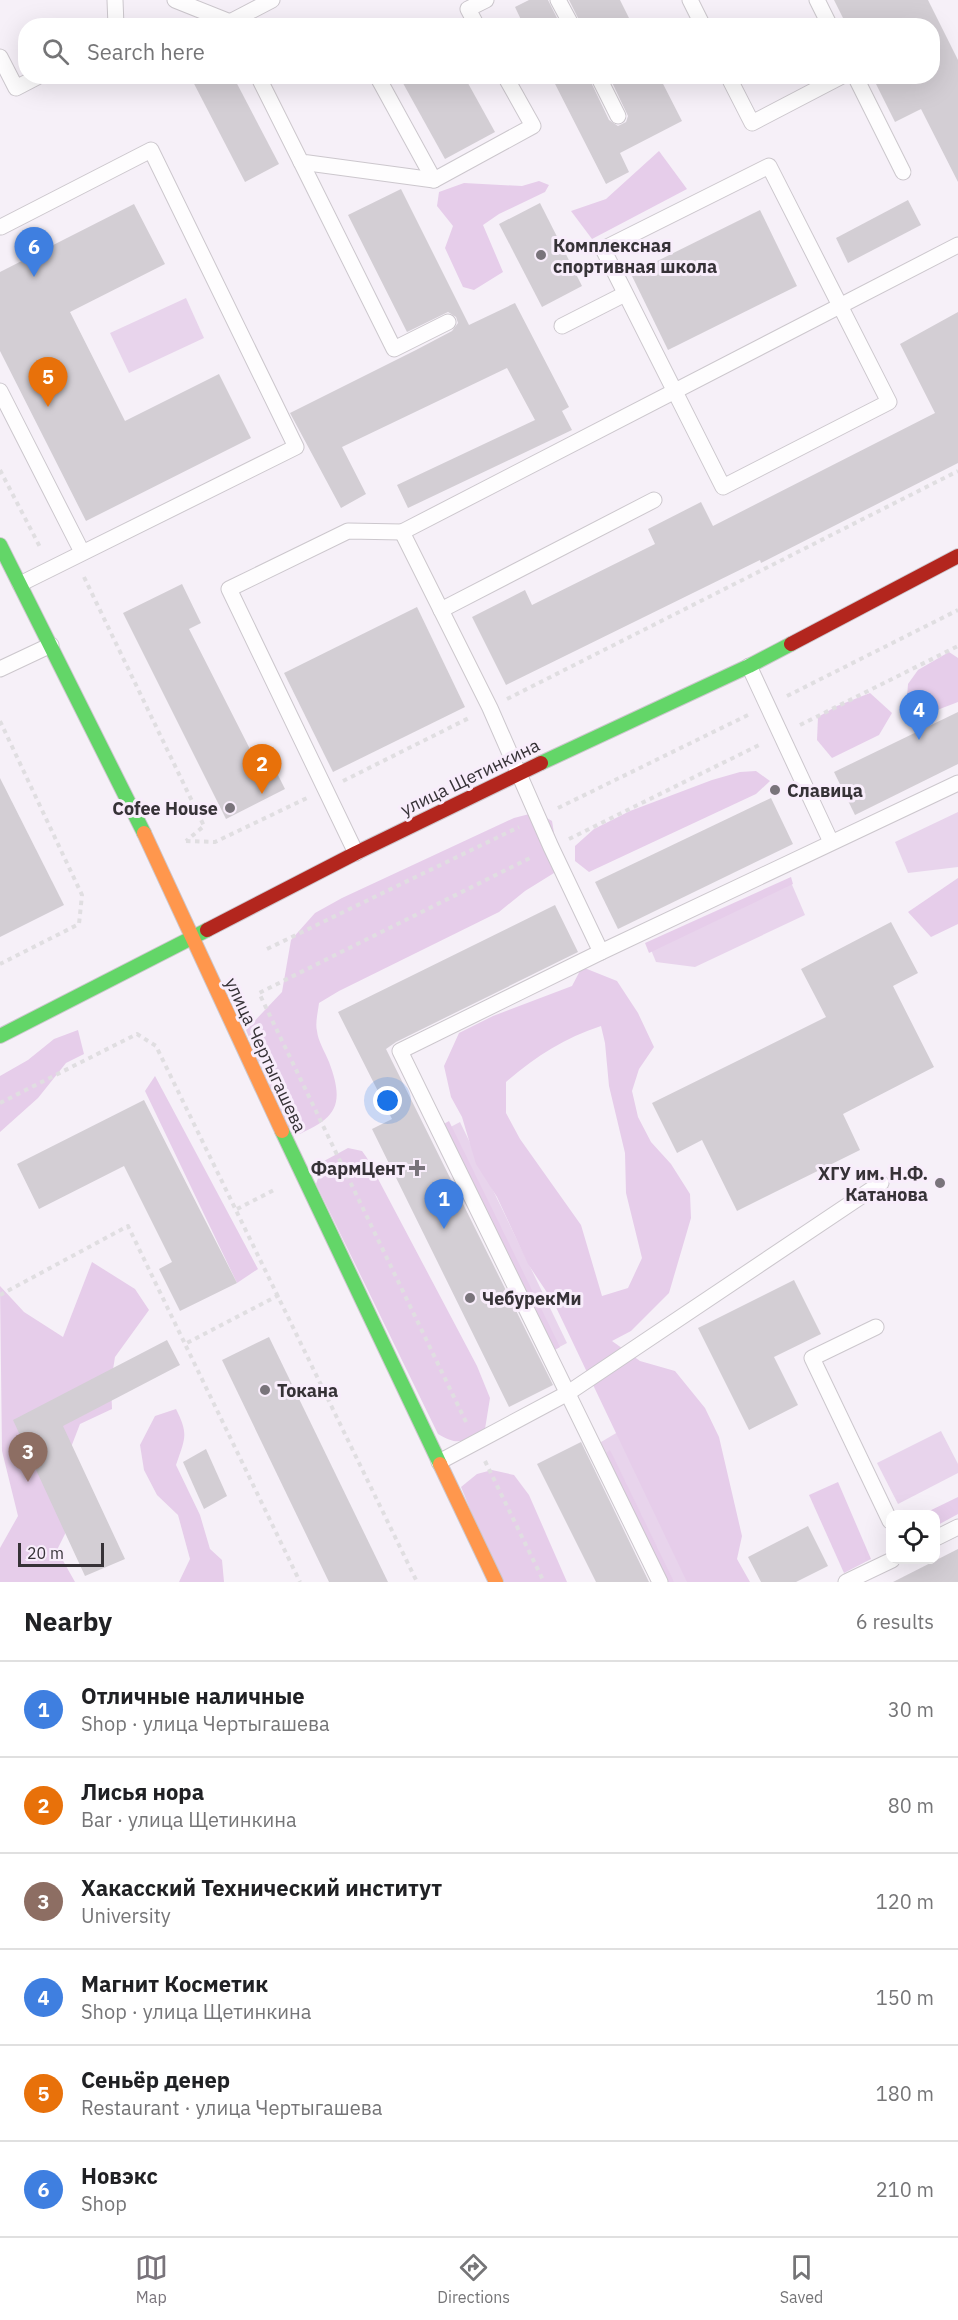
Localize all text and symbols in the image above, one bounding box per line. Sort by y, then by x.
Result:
search box [18,18,940,84]
icon: search [39,35,72,68]
text: Search here [87,37,205,66]
pin: 6 [15,228,54,277]
place label: Комплексная спортивная школа [553,234,717,278]
marker: Комплексная спортивная школа [534,248,548,262]
pin: 5 [28,358,68,407]
pin: 4 [900,690,938,740]
street label: улица Щетинкина [397,733,544,821]
pin: 2 [242,744,282,794]
place label: Славица [787,779,863,802]
marker: Славица [768,783,782,797]
place label: Cofee House [112,797,218,820]
marker: Cofee House [223,801,237,815]
street label: улица Чертыгашева [220,974,312,1136]
your location [373,1086,402,1115]
place label: ФармЦент [311,1157,405,1180]
marker: ФармЦент [410,1161,424,1175]
place label: ХГУ им. Н.Ф. Катанова [818,1162,928,1206]
marker: ХГУ им. Н.Ф. Катанова [933,1176,947,1190]
pin: 1 [424,1180,464,1229]
place label: ЧебурекМи [482,1287,581,1310]
marker: ЧебурекМи [463,1291,477,1305]
place label: Токана [277,1379,338,1402]
marker: Токана [258,1383,272,1397]
pin: 3 [9,1432,48,1482]
map controls [886,1510,940,1564]
button: locate [886,1510,940,1564]
scale bar [18,1540,104,1568]
text: 20 m [27,1543,64,1563]
text: Nearby [24,1604,112,1638]
text: 6 results [856,1608,934,1635]
text: Отличные наличные [81,1681,305,1710]
text: 1 [38,1696,50,1723]
text: 30 m [888,1696,934,1723]
text: Shop · улица Чертыгашева [81,1710,330,1737]
text: Лисья нора [81,1777,204,1806]
text: 2 [38,1792,50,1819]
text: 80 m [888,1792,934,1819]
text: Bar · улица Щетинкина [81,1806,297,1833]
text: Хакасский Технический институт [81,1873,442,1902]
text: 3 [38,1888,50,1915]
text: 120 m [876,1888,934,1915]
text: University [81,1902,171,1929]
text: Магнит Косметик [81,1969,268,1998]
text: 4 [38,1984,50,2011]
text: 150 m [876,1984,934,2011]
text: Shop · улица Щетинкина [81,1998,312,2025]
text: Сеньёр денер [81,2065,230,2094]
text: 5 [38,2080,50,2107]
text: 180 m [876,2080,934,2107]
text: Restaurant · улица Чертыгашева [81,2094,382,2121]
text: Новэкс [81,2161,158,2190]
text: 6 [38,2176,50,2203]
text: 210 m [876,2176,934,2203]
text: Shop [81,2190,127,2217]
tab: Map [135,2251,168,2307]
tab: Directions [437,2251,510,2307]
tab: Saved [780,2251,823,2307]

